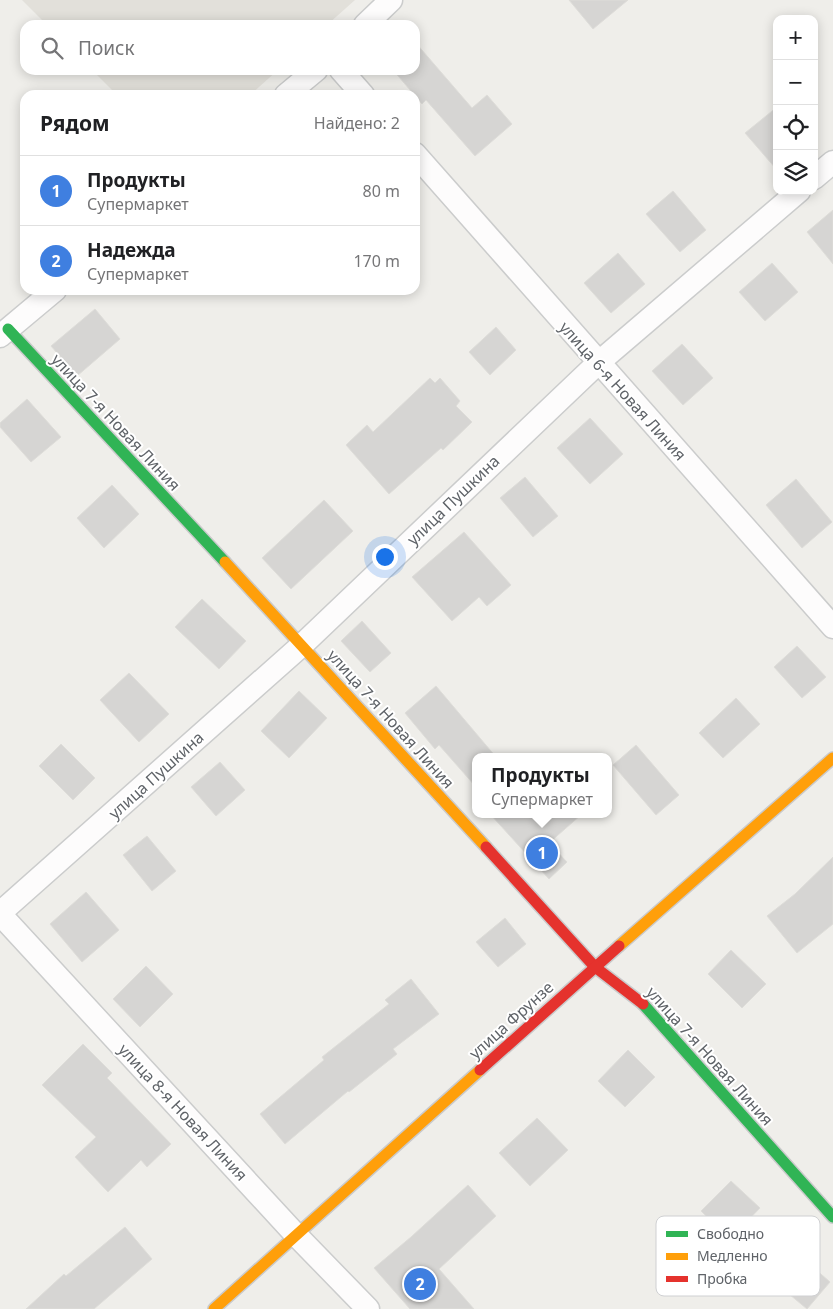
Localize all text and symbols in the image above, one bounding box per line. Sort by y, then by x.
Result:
map controls [773,15,818,195]
button: + [773,15,818,60]
search box [20,20,420,75]
icon: search [38,34,66,62]
text: Поиск [78,35,134,61]
button: − [773,60,818,105]
button: locate [773,105,818,150]
text: Рядом [40,109,110,137]
text: Найдено: 2 [314,112,400,134]
button: layers [773,150,818,195]
text: Продукты [87,167,186,193]
text: 1 [51,180,61,202]
text: 80 m [363,180,400,202]
text: Супермаркет [87,193,189,215]
text: Надежда [87,237,176,263]
text: 2 [51,250,61,272]
text: 170 m [353,250,400,272]
text: Супермаркет [87,263,189,285]
street label: улица 6-я Новая Линия [555,317,691,465]
street label: улица 7-я Новая Линия [47,349,185,495]
street label: улица Пушкина [402,450,504,550]
your location [372,544,398,570]
street label: улица 7-я Новая Линия [323,645,459,793]
street label: улица Пушкина [104,726,208,824]
popup [472,753,612,818]
text: Продукты [491,762,590,788]
text: Супермаркет [491,788,593,810]
pin: 1 [526,834,558,872]
street label: улица Фрунзе [464,976,558,1064]
street label: улица 7-я Новая Линия [642,982,778,1130]
street label: улица 8-я Новая Линия [114,1039,252,1185]
legend [656,1216,820,1296]
text: Свободно [697,1224,764,1243]
text: Медленно [697,1246,768,1265]
pin: 2 [404,1265,436,1303]
text: Пробка [697,1269,747,1288]

